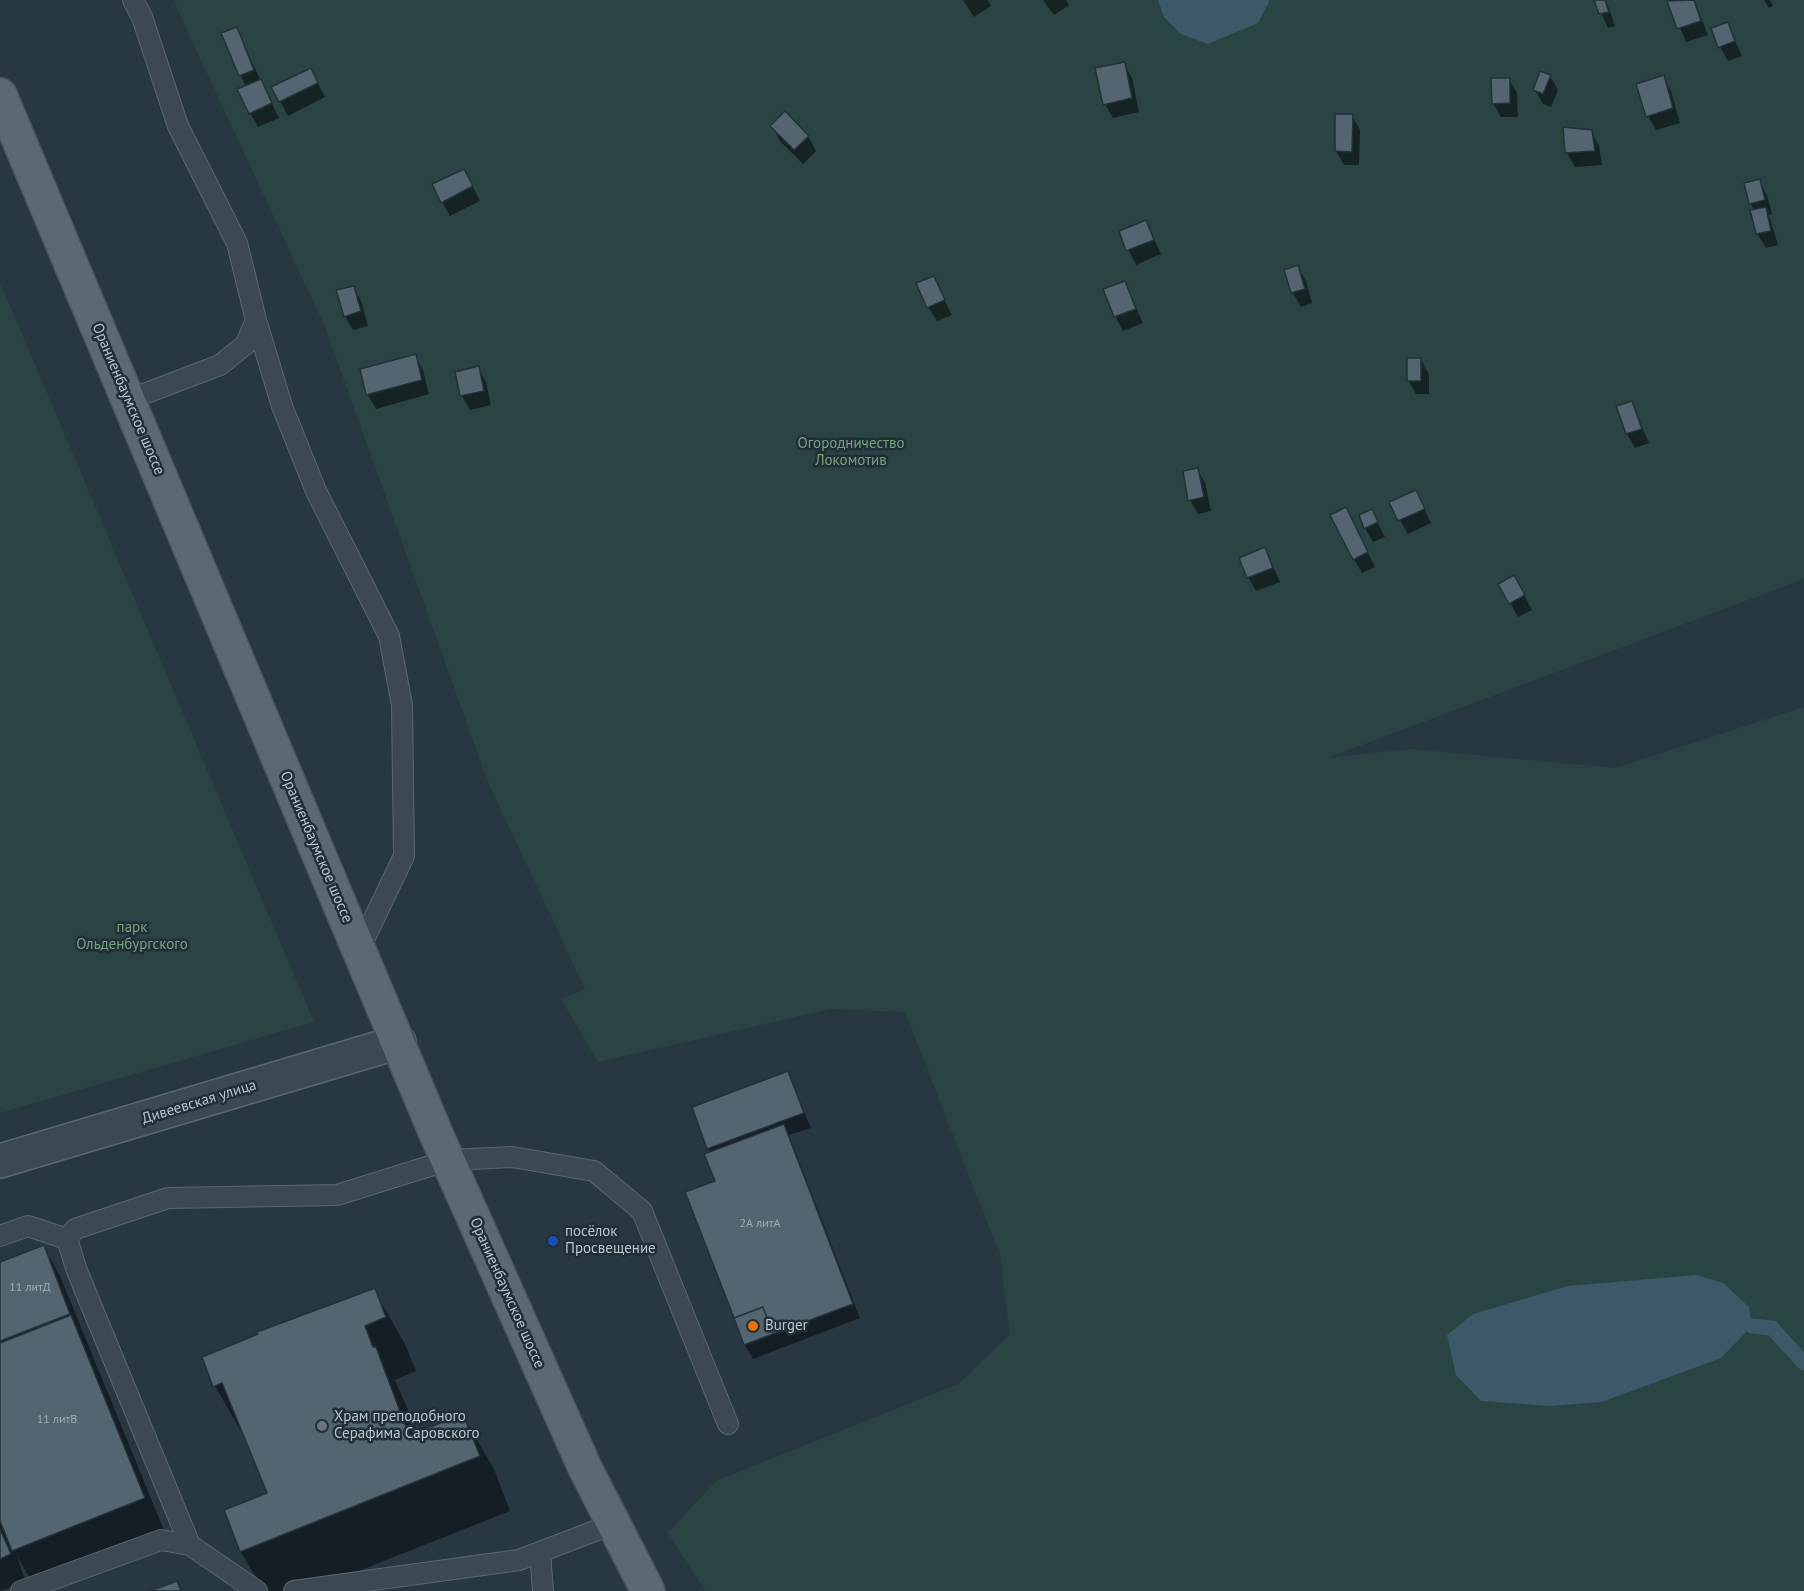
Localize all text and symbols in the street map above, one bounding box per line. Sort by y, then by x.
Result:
street label: Ораниенбаумское шоссе [88,320,168,478]
park label: Огородничество Локомотив [798,435,904,470]
street label: Ораниенбаумское шоссе [276,768,356,926]
park label: парк Ольденбургского [76,919,188,954]
street label: Дивеевская улица [139,1076,259,1128]
street label: Ораниенбаумское шоссе [466,1215,548,1371]
house number: 2А литА [739,1217,781,1231]
place label: посёлок Просвещение [565,1223,656,1258]
marker: посёлок Просвещение [546,1234,560,1248]
house number: 11 литД [9,1281,51,1295]
place label: Burger [765,1317,808,1335]
marker: Burger [746,1319,760,1333]
place label: Храм преподобного Серафима Саровского [334,1408,480,1443]
house number: 11 литВ [37,1413,77,1427]
marker: Храм преподобного Серафима Саровского [315,1419,329,1433]

